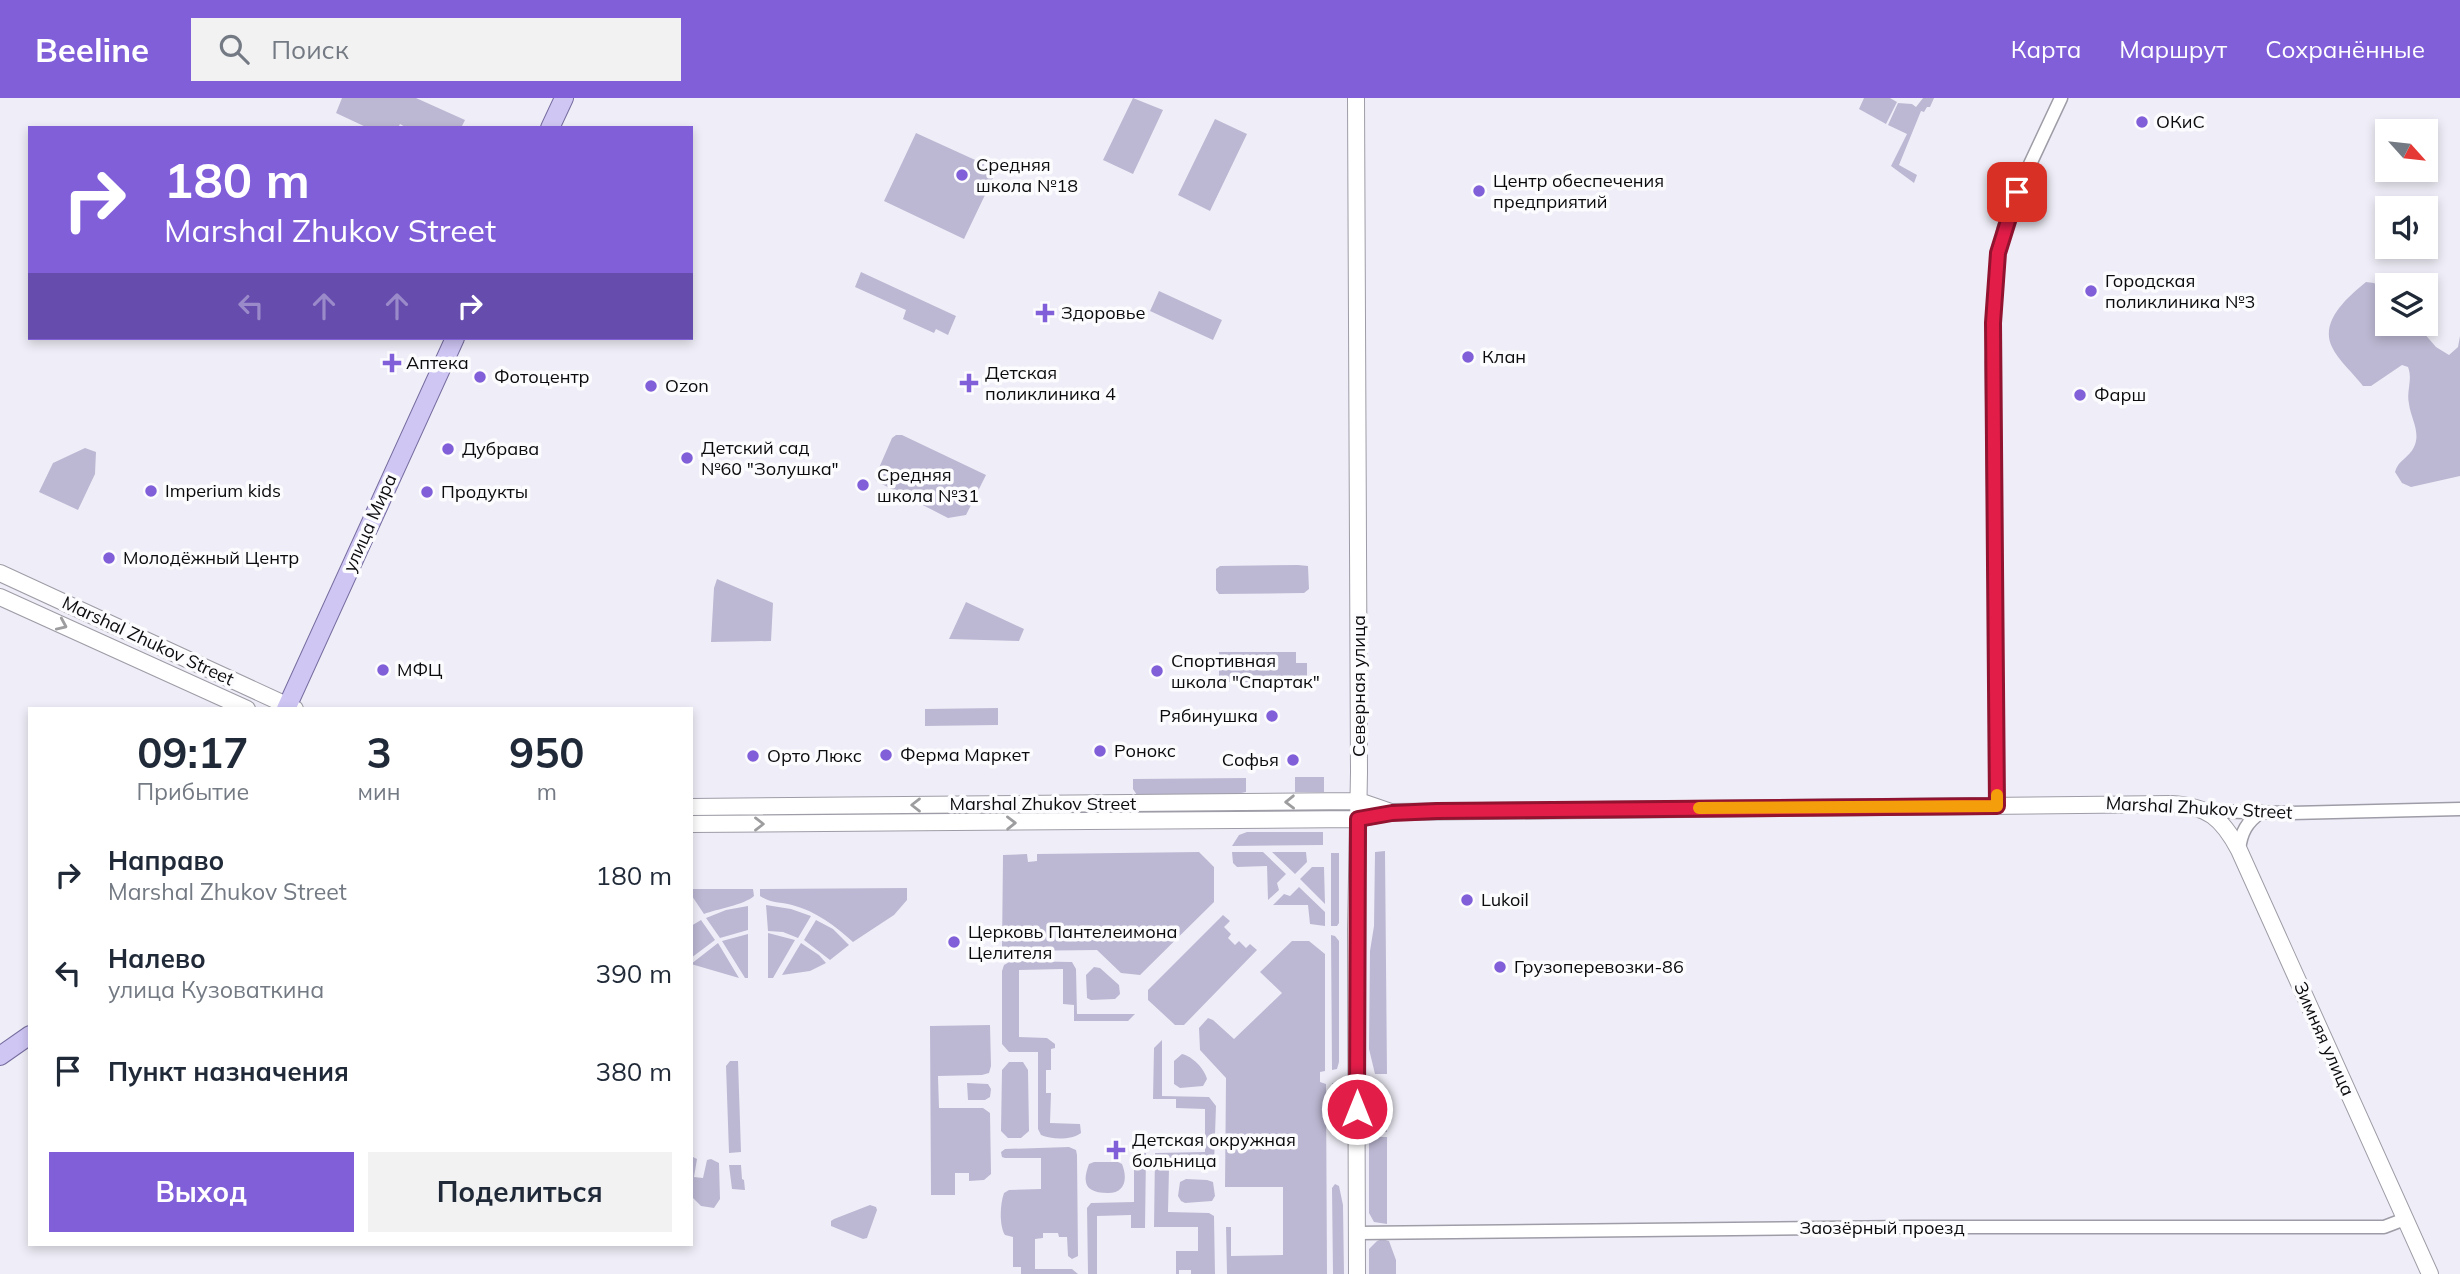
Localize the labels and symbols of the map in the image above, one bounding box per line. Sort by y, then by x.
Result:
place label: ОКиС [2156,110,2205,133]
marker: ОКиС [2134,114,2150,130]
north arrow [2375,119,2438,182]
place label: Средняя школа №18 [976,153,1078,197]
pin [1987,162,2047,222]
marker: Средняя школа №18 [954,167,970,183]
place label: Центр обеспечения предприятий [1493,169,1664,213]
marker: Центр обеспечения предприятий [1471,183,1487,199]
place label: Городская поликлиника №3 [2105,269,2255,313]
marker: Городская поликлиника №3 [2083,283,2099,299]
place label: Здоровье [1061,301,1146,324]
marker: Здоровье [1035,303,1055,323]
place label: Клан [1482,345,1526,368]
marker: Клан [1460,349,1476,365]
place label: Аптека [406,351,469,374]
marker: Аптека [384,355,400,371]
place label: Детская поликлиника 4 [985,361,1116,405]
place label: Фотоцентр [494,365,590,388]
marker: Фотоцентр [472,369,488,385]
marker: Детская поликлиника 4 [959,373,979,393]
place label: Ozon [665,374,709,397]
marker: Ozon [643,378,659,394]
place label: Фарш [2094,383,2146,406]
marker: Фарш [2072,387,2088,403]
place label: Детский сад №60 "Золушка" [701,436,839,480]
place label: Дубрава [462,437,539,460]
marker: Дубрава [440,441,456,457]
marker: Детский сад №60 "Золушка" [679,450,695,466]
place label: Средняя школа №31 [877,463,979,507]
street label: улица Мира [338,470,401,576]
marker: Средняя школа №31 [855,477,871,493]
place label: Imperium kids [165,479,281,502]
place label: Продукты [441,480,528,503]
marker: Imperium kids [143,483,159,499]
marker: Продукты [419,484,435,500]
place label: Молодёжный Центр [123,546,299,569]
marker: Молодёжный Центр [101,550,117,566]
street label: Marshal Zhukov Street [59,591,238,690]
street label: Северная улица [1347,615,1370,757]
one-way arrow [55,617,67,631]
place label: Спортивная школа "Спартак" [1171,649,1320,693]
place label: МФЦ [397,658,443,681]
marker: МФЦ [375,662,391,678]
marker: Спортивная школа "Спартак" [1149,663,1165,679]
place label: Рябинушка [1159,704,1258,727]
marker: Рябинушка [1264,708,1280,724]
place label: Ронокс [1114,739,1176,762]
place label: Ферма Маркет [900,743,1030,766]
marker: Ронокс [1092,743,1108,759]
place label: Орто Люкс [767,744,862,767]
marker: Ферма Маркет [878,747,894,763]
marker: Орто Люкс [745,748,761,764]
place label: Софья [1222,748,1279,771]
marker: Софья [1285,752,1301,768]
street label: Marshal Zhukov Street [2105,791,2293,824]
street label: Marshal Zhukov Street [950,792,1136,815]
one-way arrow [1285,794,1295,810]
one-way arrow [910,797,921,813]
one-way arrow [1007,815,1017,831]
one-way arrow [755,816,765,832]
place label: Lukoil [1481,888,1529,911]
marker: Lukoil [1459,892,1475,908]
place label: Церковь Пантелеимона Целителя [968,920,1177,964]
marker: Церковь Пантелеимона Целителя [946,934,962,950]
place label: Грузоперевозки-86 [1514,955,1684,978]
marker: Грузоперевозки-86 [1492,959,1508,975]
street label: Зимняя улица [2289,978,2360,1099]
position arrow [1320,1072,1394,1146]
place label: Детская окружная больница [1132,1128,1296,1172]
marker: Детская окружная больница [1106,1140,1126,1160]
street label: Заозёрный проезд [1799,1216,1965,1239]

